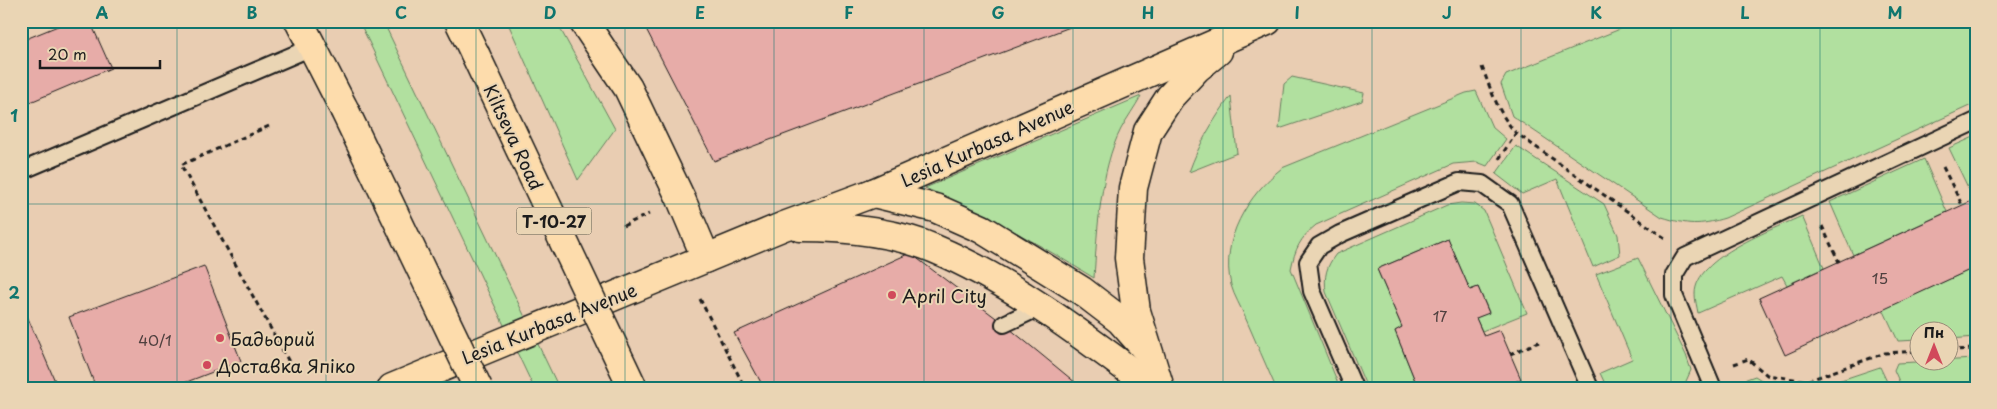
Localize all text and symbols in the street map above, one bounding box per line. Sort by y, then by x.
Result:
text: A [96,0,109,24]
text: B [247,0,258,24]
text: C [395,0,407,24]
text: D [544,0,556,24]
text: E [695,0,705,24]
text: F [844,0,854,24]
text: G [991,0,1005,24]
text: H [1142,0,1154,24]
text: I [1294,0,1300,24]
text: J [1442,0,1452,24]
text: K [1590,0,1602,24]
text: L [1740,0,1750,24]
text: M [1887,0,1903,24]
scale bar [40,38,160,70]
text: 20 m [48,42,87,65]
street label: Kiltseva Road [478,80,550,194]
street label: Lesia Kurbasa Avenue [896,93,1078,193]
text: 1 [10,103,18,127]
road number: Т-10-27 [516,208,592,235]
house number: 15 [1872,266,1888,289]
street label: Lesia Kurbasa Avenue [457,275,641,370]
text: 2 [8,280,20,304]
place label: April City [902,282,987,309]
marker: April City [886,289,898,301]
house number: 17 [1433,304,1447,327]
north arrow [1910,322,1960,372]
text: Пн [1924,322,1944,343]
place label: Бадьорий [230,325,315,352]
house number: 40/1 [138,328,172,351]
marker: Бадьорий [214,332,226,344]
place label: Доставка Япіко [216,352,356,379]
marker: Доставка Япіко [201,359,213,371]

